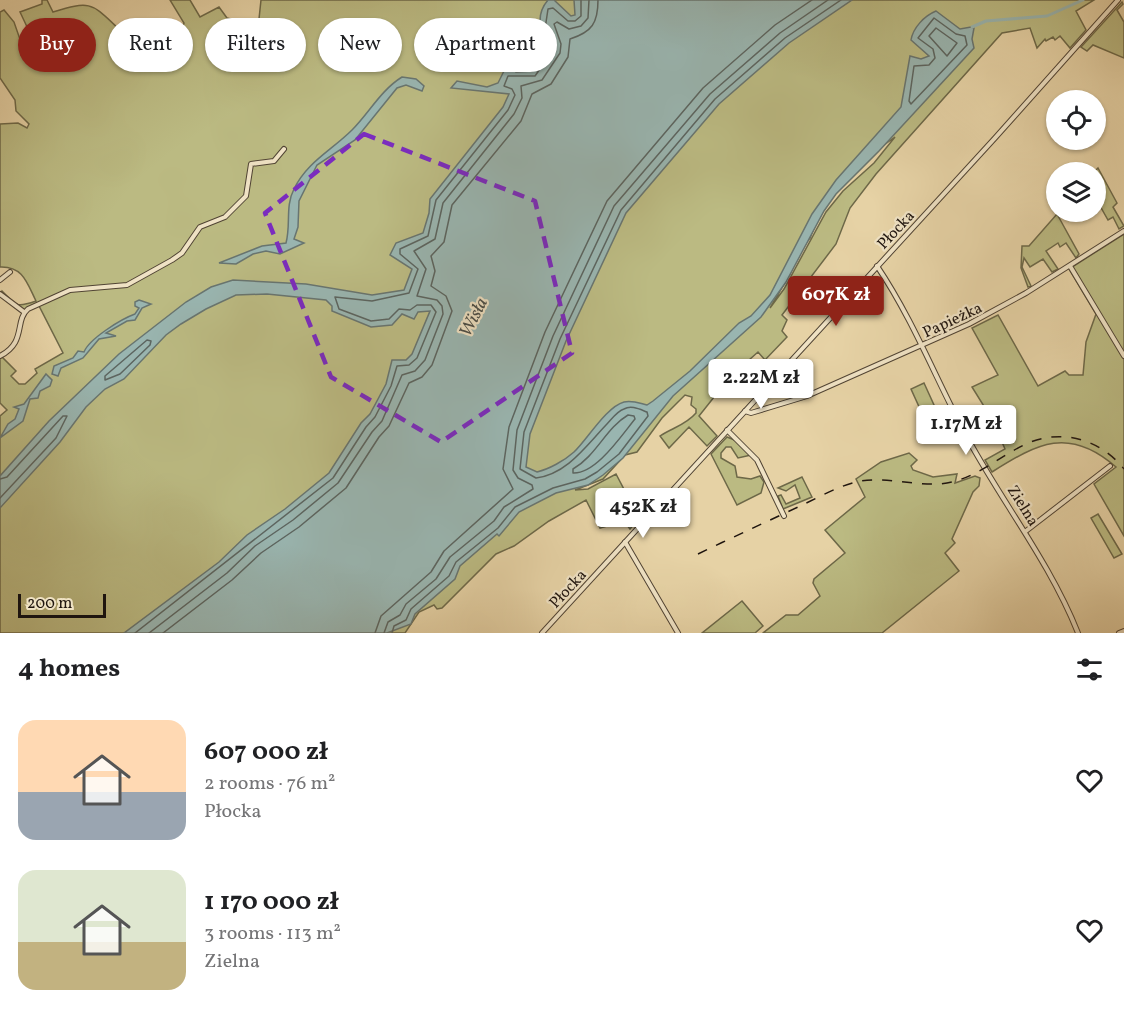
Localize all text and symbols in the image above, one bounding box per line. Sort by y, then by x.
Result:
chip: Buy [18,18,96,72]
chip: Rent [108,18,193,72]
chip: Filters [205,18,306,72]
chip: New [318,18,402,72]
chip: Apartment [414,18,557,72]
map controls [1046,90,1106,222]
button: locate [1046,90,1106,150]
button: layers [1046,162,1106,222]
street label: Płocka [873,206,920,255]
pin: 607K zł [781,276,891,327]
text: 607K zł [802,281,870,309]
water label: Wisła [454,294,495,342]
street label: Papieżka [919,297,986,344]
pin: 2.22M zł [699,359,823,410]
text: 2.22M zł [722,364,800,392]
pin: 1.17M zł [904,405,1028,456]
text: 1.17M zł [930,410,1002,438]
street label: Zielna [1001,481,1044,531]
pin: 452K zł [588,488,698,539]
text: 452K zł [609,493,677,521]
street label: Płocka [545,565,592,614]
scale bar [18,591,106,618]
text: 200 m [27,593,72,615]
text: 4 homes [18,651,120,687]
icon: filters [1073,653,1106,686]
text: 607 000 zł [204,734,328,770]
icon: home [66,744,138,816]
icon: heart [1073,764,1106,797]
text: 2 rooms · 76 m² [204,770,336,798]
text: Płocka [204,798,262,826]
text: 1 170 000 zł [204,884,339,920]
icon: home [66,894,138,966]
icon: heart [1073,914,1106,947]
text: 3 rooms · 113 m² [204,920,341,948]
text: Zielna [204,948,260,976]

